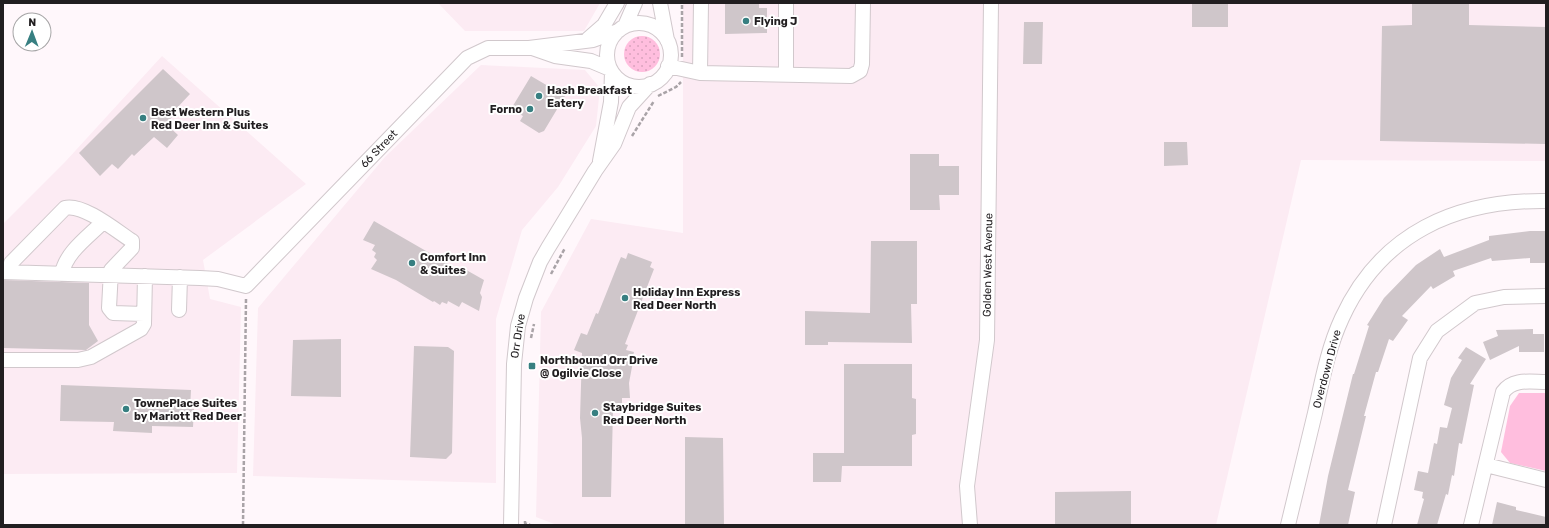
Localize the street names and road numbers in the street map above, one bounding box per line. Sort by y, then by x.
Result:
street label: 66 Street [358,127,401,171]
street label: Golden West Avenue [981,213,995,317]
street label: Orr Drive [508,313,528,359]
street label: Overdown Drive [1310,328,1344,410]

